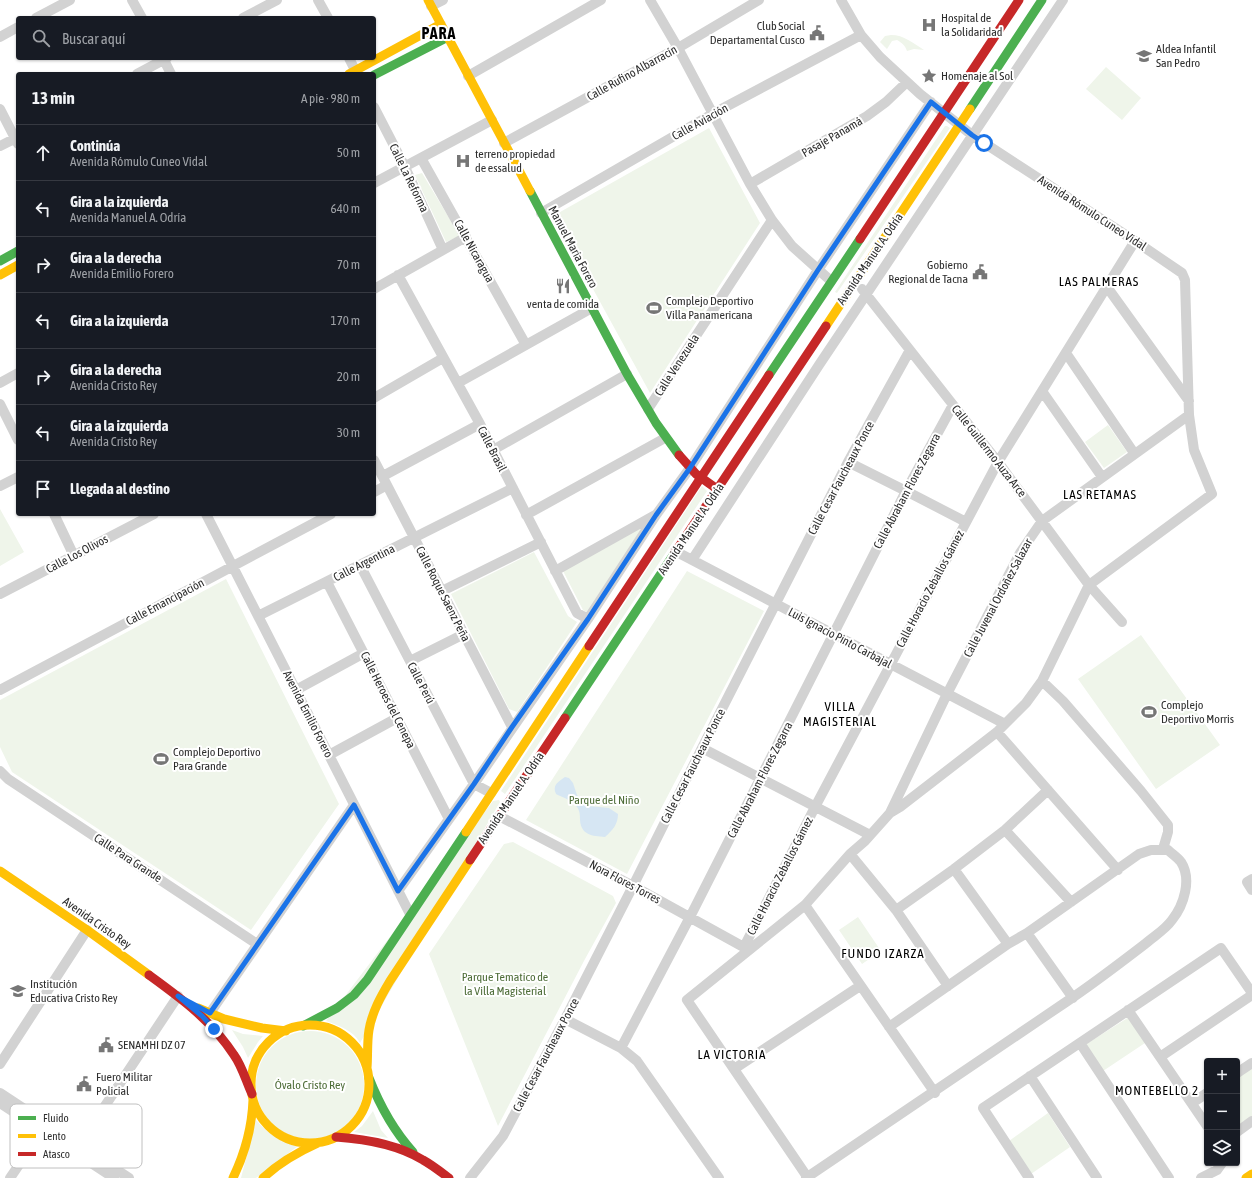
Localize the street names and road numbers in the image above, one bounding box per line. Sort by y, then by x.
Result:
street label: Calle Rufino Albarracín [584,42,680,104]
street label: Calle Aviación [669,101,731,143]
street label: Pasaje Panamá [799,114,865,160]
street label: Calle La Reforma [386,142,432,214]
street label: Avenida Rómulo Cuneo Vidal [1035,173,1150,254]
street label: Manuel Maria Forero [545,204,601,291]
street label: Avenida Manuel A. Odría [834,211,906,307]
street label: Calle Nicaragua [451,217,497,285]
street label: Calle Venezuela [652,331,702,399]
street label: Calle Guillermo Auza Arce [949,402,1029,500]
street label: Calle Cesar Faucheaux Ponce [805,419,877,537]
street label: Calle Brasil [475,424,510,475]
street label: Calle Abraham Flores Zegarra [871,431,943,551]
street label: Avenida Manuel A. Odría [655,481,727,577]
street label: Calle Horacio Zeballos Gámez [893,527,967,650]
street label: Calle Los Olivos [44,532,110,576]
street label: Calle Juvenal Ordoñez Salazar [961,536,1035,660]
street label: Calle Argentina [331,542,397,584]
street label: Calle Roque Saenz Peña [413,544,473,644]
street label: Calle Emancipación [123,575,207,629]
street label: Luis Ignacio Pinto Carbajal [786,605,895,672]
street label: Calle Heroes del Cenepa [358,649,418,751]
street label: Calle Perú [404,660,438,706]
street label: Avenida Emilio Forero [280,668,336,760]
street label: Calle Cesar Faucheaux Ponce [658,706,728,826]
street label: Calle Abraham Flores Zegarra [725,720,795,840]
street label: Avenida Manuel A. Odría [475,750,547,846]
street label: Calle Horacio Zeballos Gámez [744,814,816,937]
street label: Calle Para Grande [91,831,165,885]
street label: Nora Flores Torres [587,857,663,907]
street label: Avenida Cristo Rey [60,894,134,952]
street label: Calle Cesar Faucheaux Ponce [510,996,582,1114]

